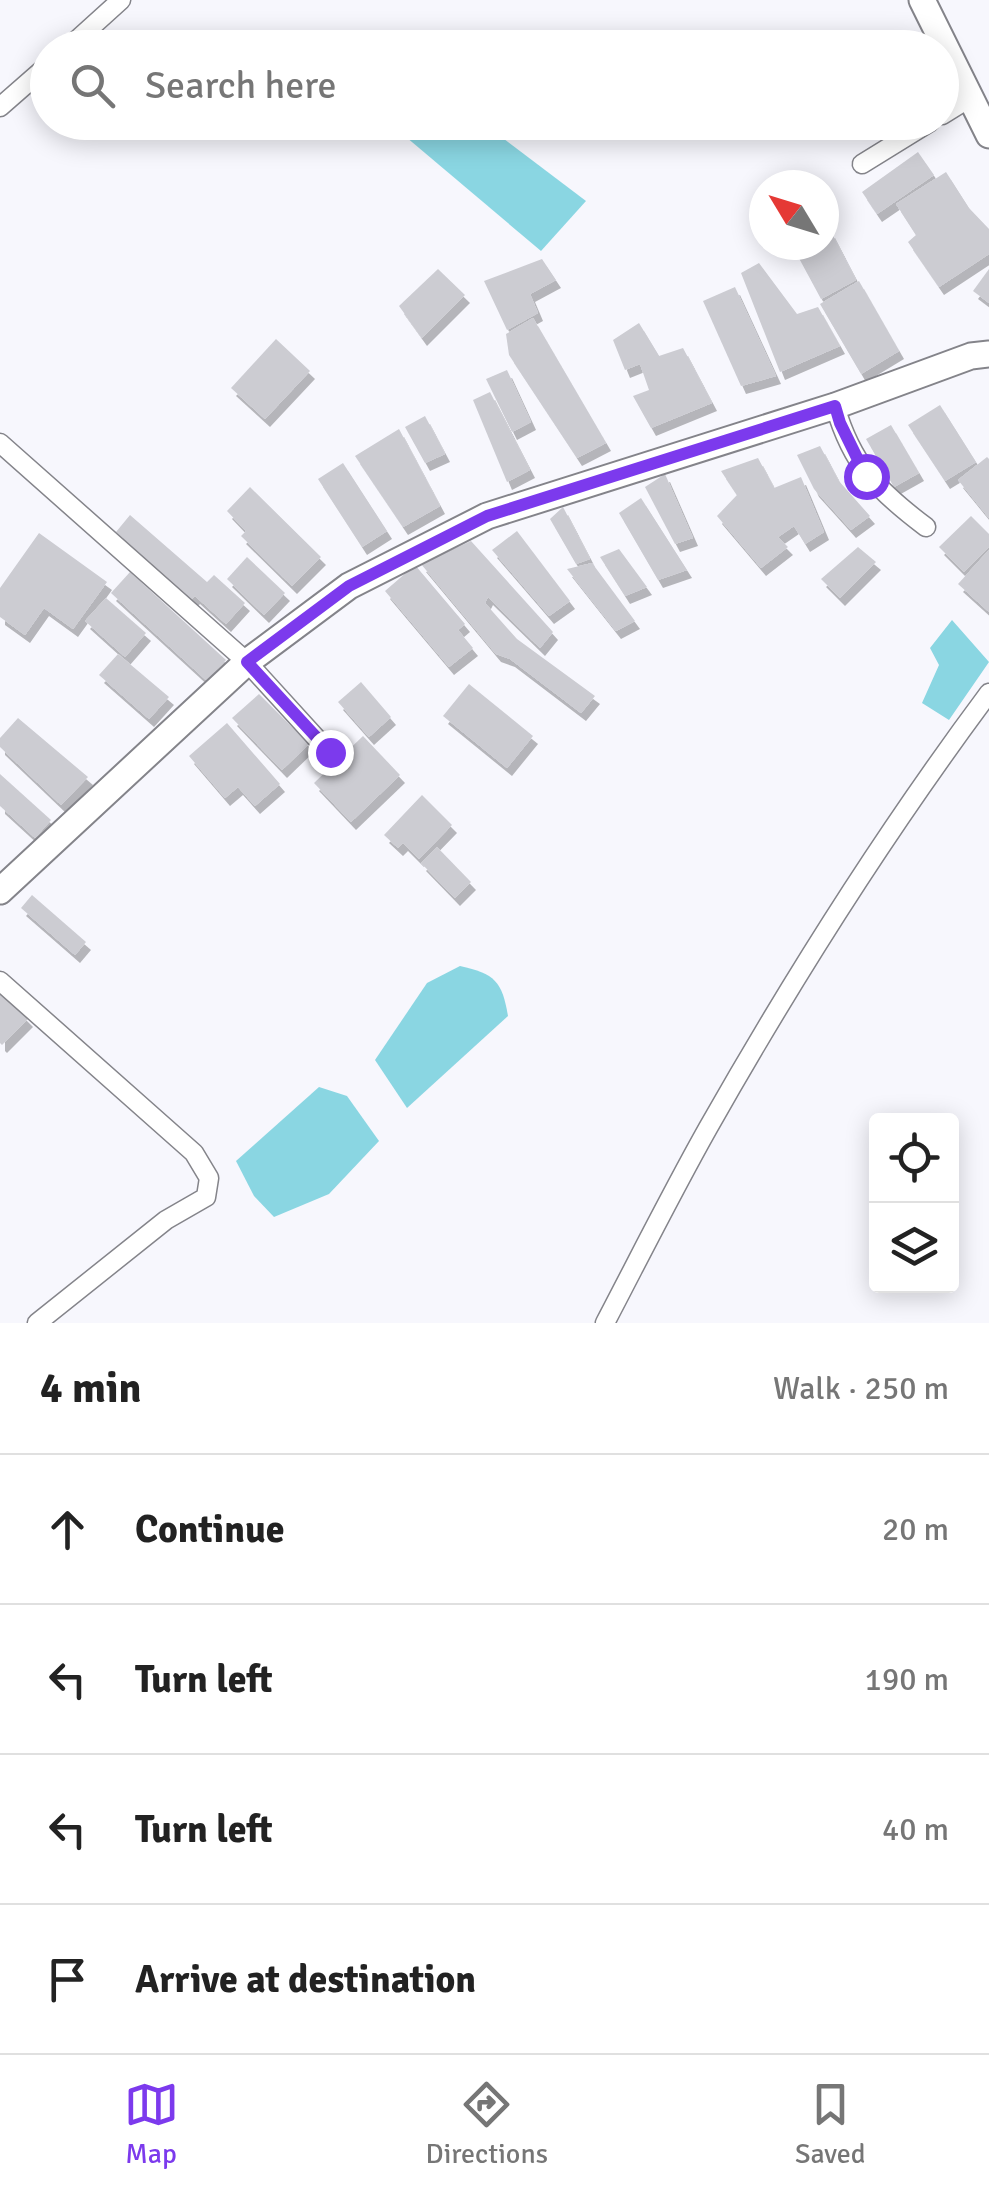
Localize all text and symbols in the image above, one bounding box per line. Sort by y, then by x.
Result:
search box [30,30,959,140]
icon: search [65,58,120,113]
text: Search here [145,62,337,109]
north arrow [749,170,839,260]
route start [844,454,890,500]
route end [308,730,354,776]
map controls [869,1113,959,1293]
button: locate [869,1113,959,1203]
button: layers [869,1203,959,1293]
text: 4 min [40,1363,141,1414]
text: Walk · 250 m [773,1369,949,1408]
icon: ahead [40,1502,95,1557]
text: Continue [135,1506,285,1553]
text: 20 m [882,1510,949,1549]
icon: left [40,1652,95,1707]
text: Turn left [135,1656,273,1703]
text: 190 m [865,1660,949,1699]
icon: left [40,1802,95,1857]
text: Turn left [135,1806,273,1853]
text: 40 m [882,1810,949,1849]
icon: arrive [40,1952,95,2007]
text: Arrive at destination [135,1956,476,2003]
tab: Map [124,2077,179,2171]
tab: Directions [426,2077,548,2171]
tab: Saved [795,2077,865,2171]

